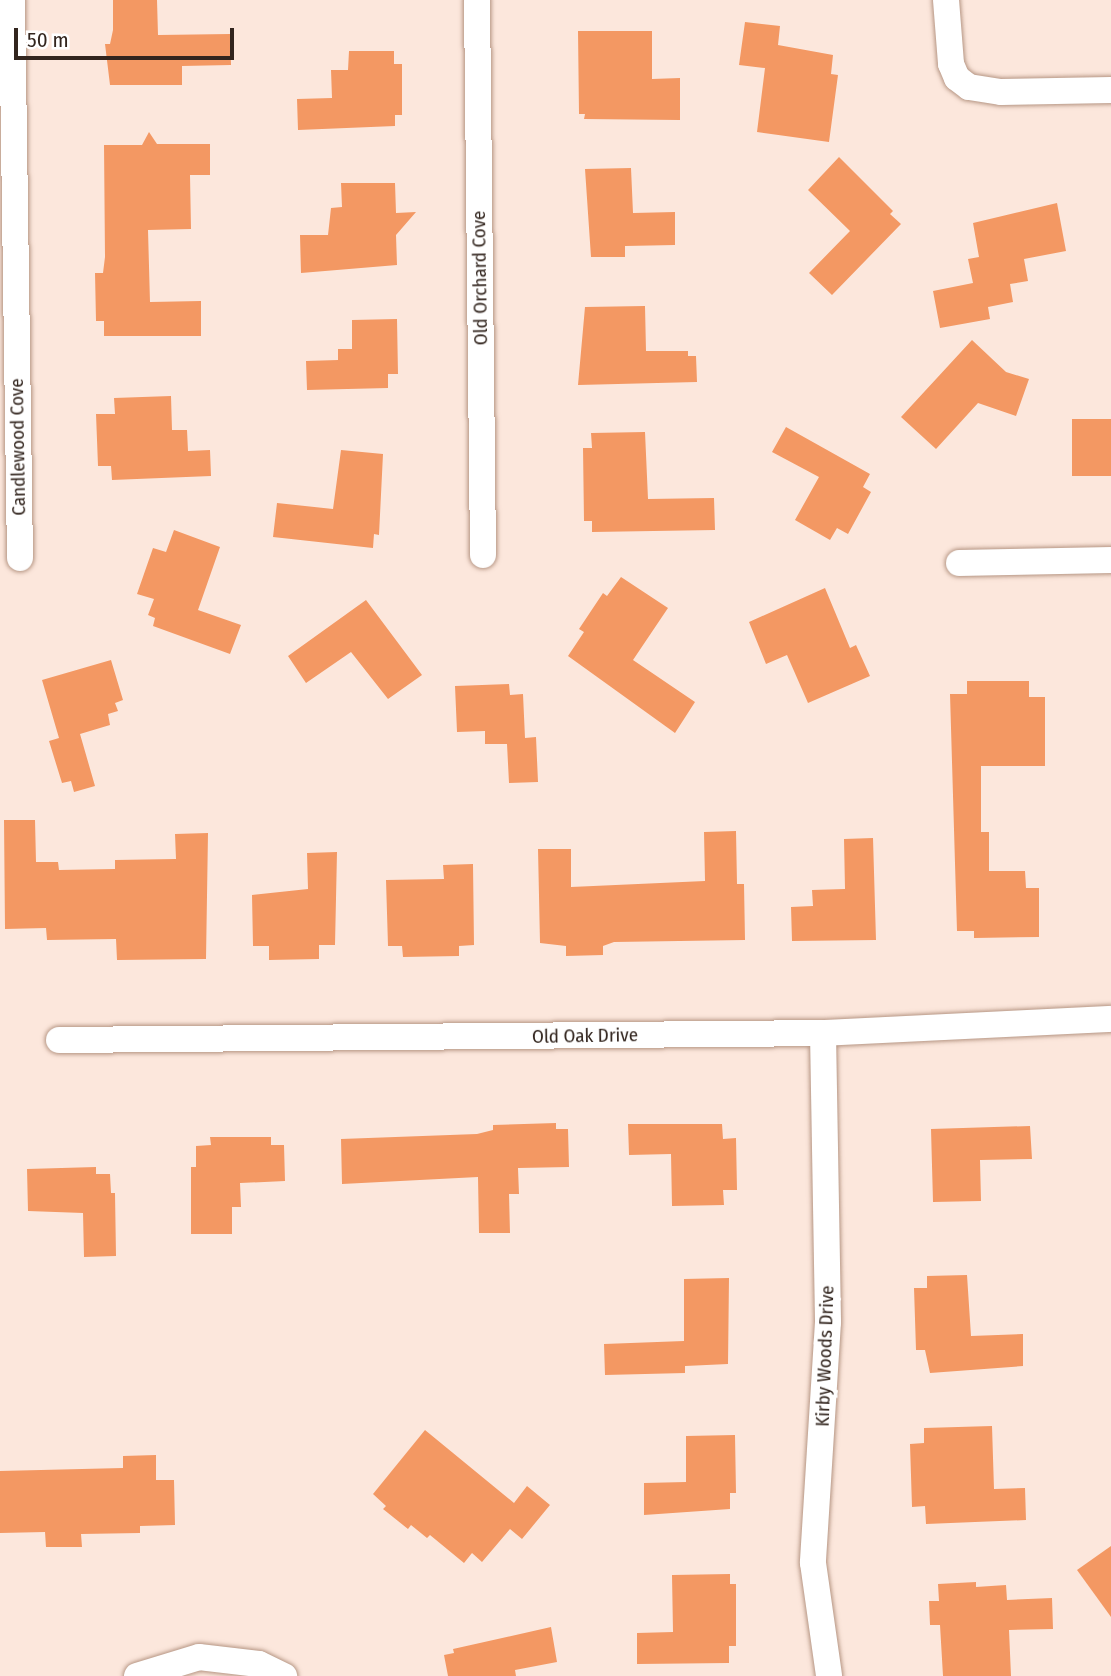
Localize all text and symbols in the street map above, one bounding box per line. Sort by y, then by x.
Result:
scale bar [18,14,238,58]
text: 50 m [27,27,69,53]
street label: Old Orchard Cove [467,210,493,346]
street label: Candlewood Cove [5,378,31,516]
street label: Old Oak Drive [532,1024,638,1048]
street label: Kirby Woods Drive [811,1285,839,1427]

